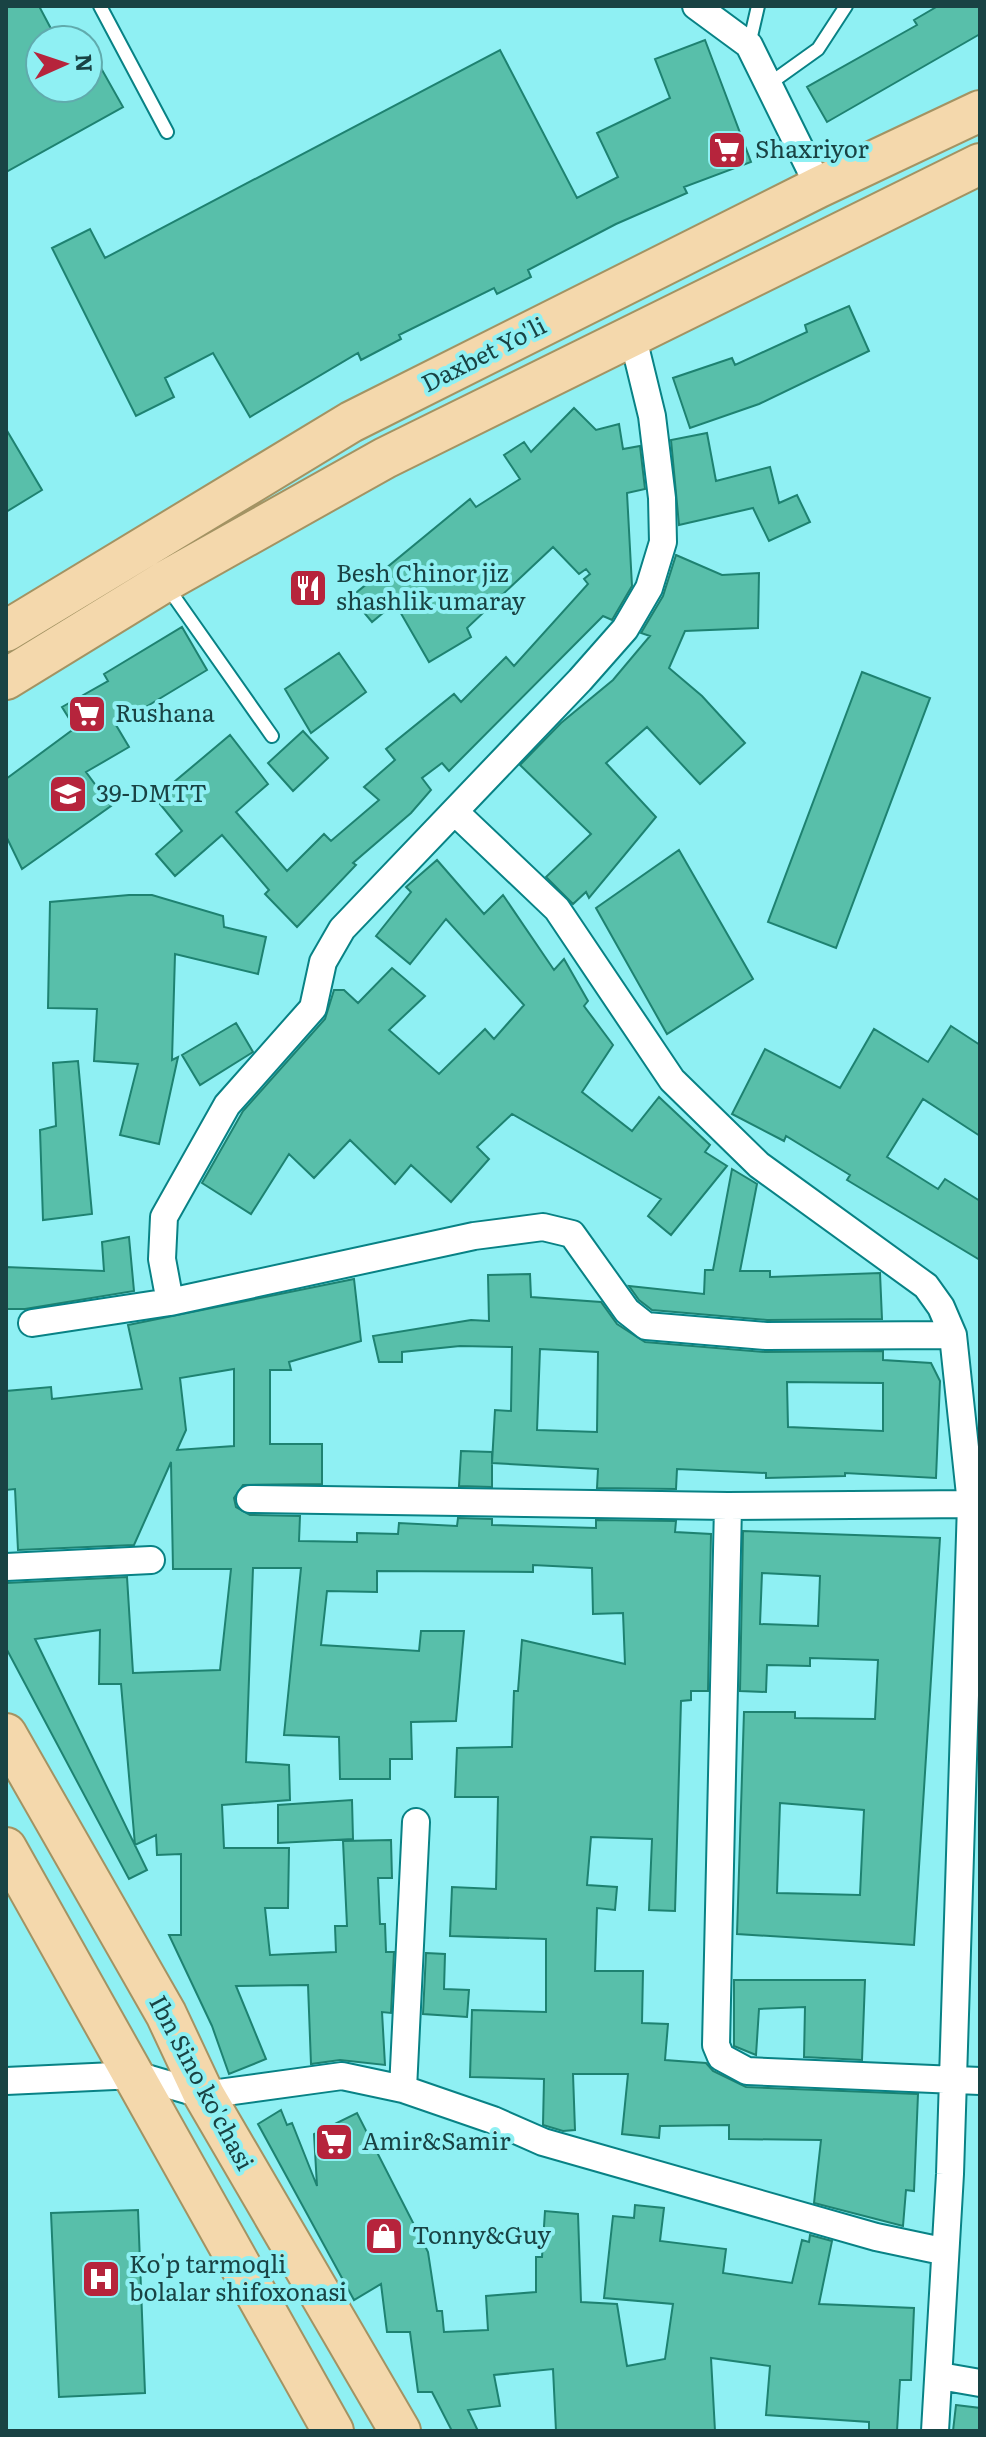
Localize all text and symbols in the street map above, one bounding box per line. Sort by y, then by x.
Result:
north arrow [24,24,104,104]
text: N [69,53,102,73]
supermarket icon: Shaxriyor [706,129,748,171]
place label: Shaxriyor [755,130,869,165]
street label: Daxbet Yo'li [414,306,551,399]
place label: Besh Chinor jiz shashlik umaray [336,554,526,617]
restaurant icon: Besh Chinor jiz shashlik umaray [287,567,329,609]
supermarket icon: Rushana [66,693,108,735]
place label: Rushana [115,694,215,729]
school or university icon: 39-DMTT [47,773,89,815]
place label: 39-DMTT [96,774,207,809]
street label: Ibn Sino ko'chasi [142,1988,264,2176]
supermarket icon: Amir&Samir [313,2121,355,2163]
place label: Amir&Samir [362,2122,511,2157]
shop icon: Tonny&Guy [363,2215,405,2257]
place label: Tonny&Guy [412,2216,551,2251]
place label: Ko'p tarmoqli bolalar shifoxonasi [129,2245,347,2308]
hospital icon: Ko'p tarmoqli bolalar shifoxonasi [80,2258,122,2300]

